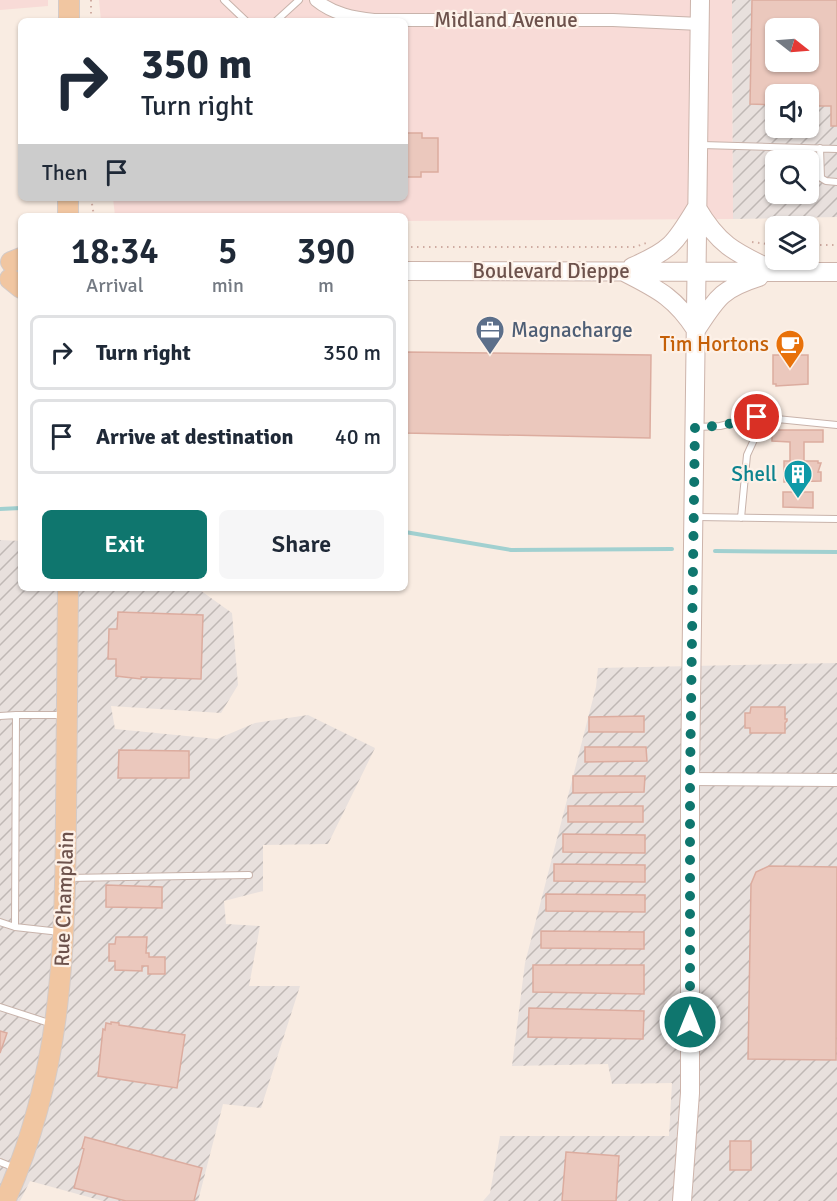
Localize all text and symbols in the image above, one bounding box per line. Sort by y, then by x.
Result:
street label: Midland Avenue [434,7,578,33]
north arrow [765,18,819,72]
map controls [765,18,819,270]
text: 350 m [141,39,252,90]
icon: right [42,42,120,120]
button: sound [765,84,819,138]
text: Turn right [141,90,254,123]
button: search [765,150,819,204]
icon: arrive [100,156,133,189]
text: Then [42,159,88,186]
button: layers [765,216,819,270]
text: 18:34 [71,229,159,274]
text: 5 [218,229,238,274]
text: 390 [297,229,355,274]
street label: Boulevard Dieppe [472,258,630,284]
text: Arrival [86,273,144,298]
text: min [212,273,244,298]
text: m [318,273,334,298]
office icon: Magnacharge [474,314,506,356]
place label: Magnacharge [511,317,633,343]
cafe icon: Tim Hortons [774,328,806,370]
place label: Tim Hortons [660,331,769,357]
icon: right [45,336,78,369]
text: Turn right [96,339,191,366]
text: 350 m [323,339,381,366]
pin [731,391,782,442]
icon: arrive [740,400,773,433]
icon: arrive [45,420,78,453]
text: Arrive at destination [96,423,293,450]
text: 40 m [335,423,381,450]
building icon: Shell [782,458,814,500]
place label: Shell [731,461,777,487]
button: Exit [42,510,207,579]
button: Share [219,510,384,579]
street label: Rue Champlain [49,831,79,967]
position arrow [658,990,722,1054]

